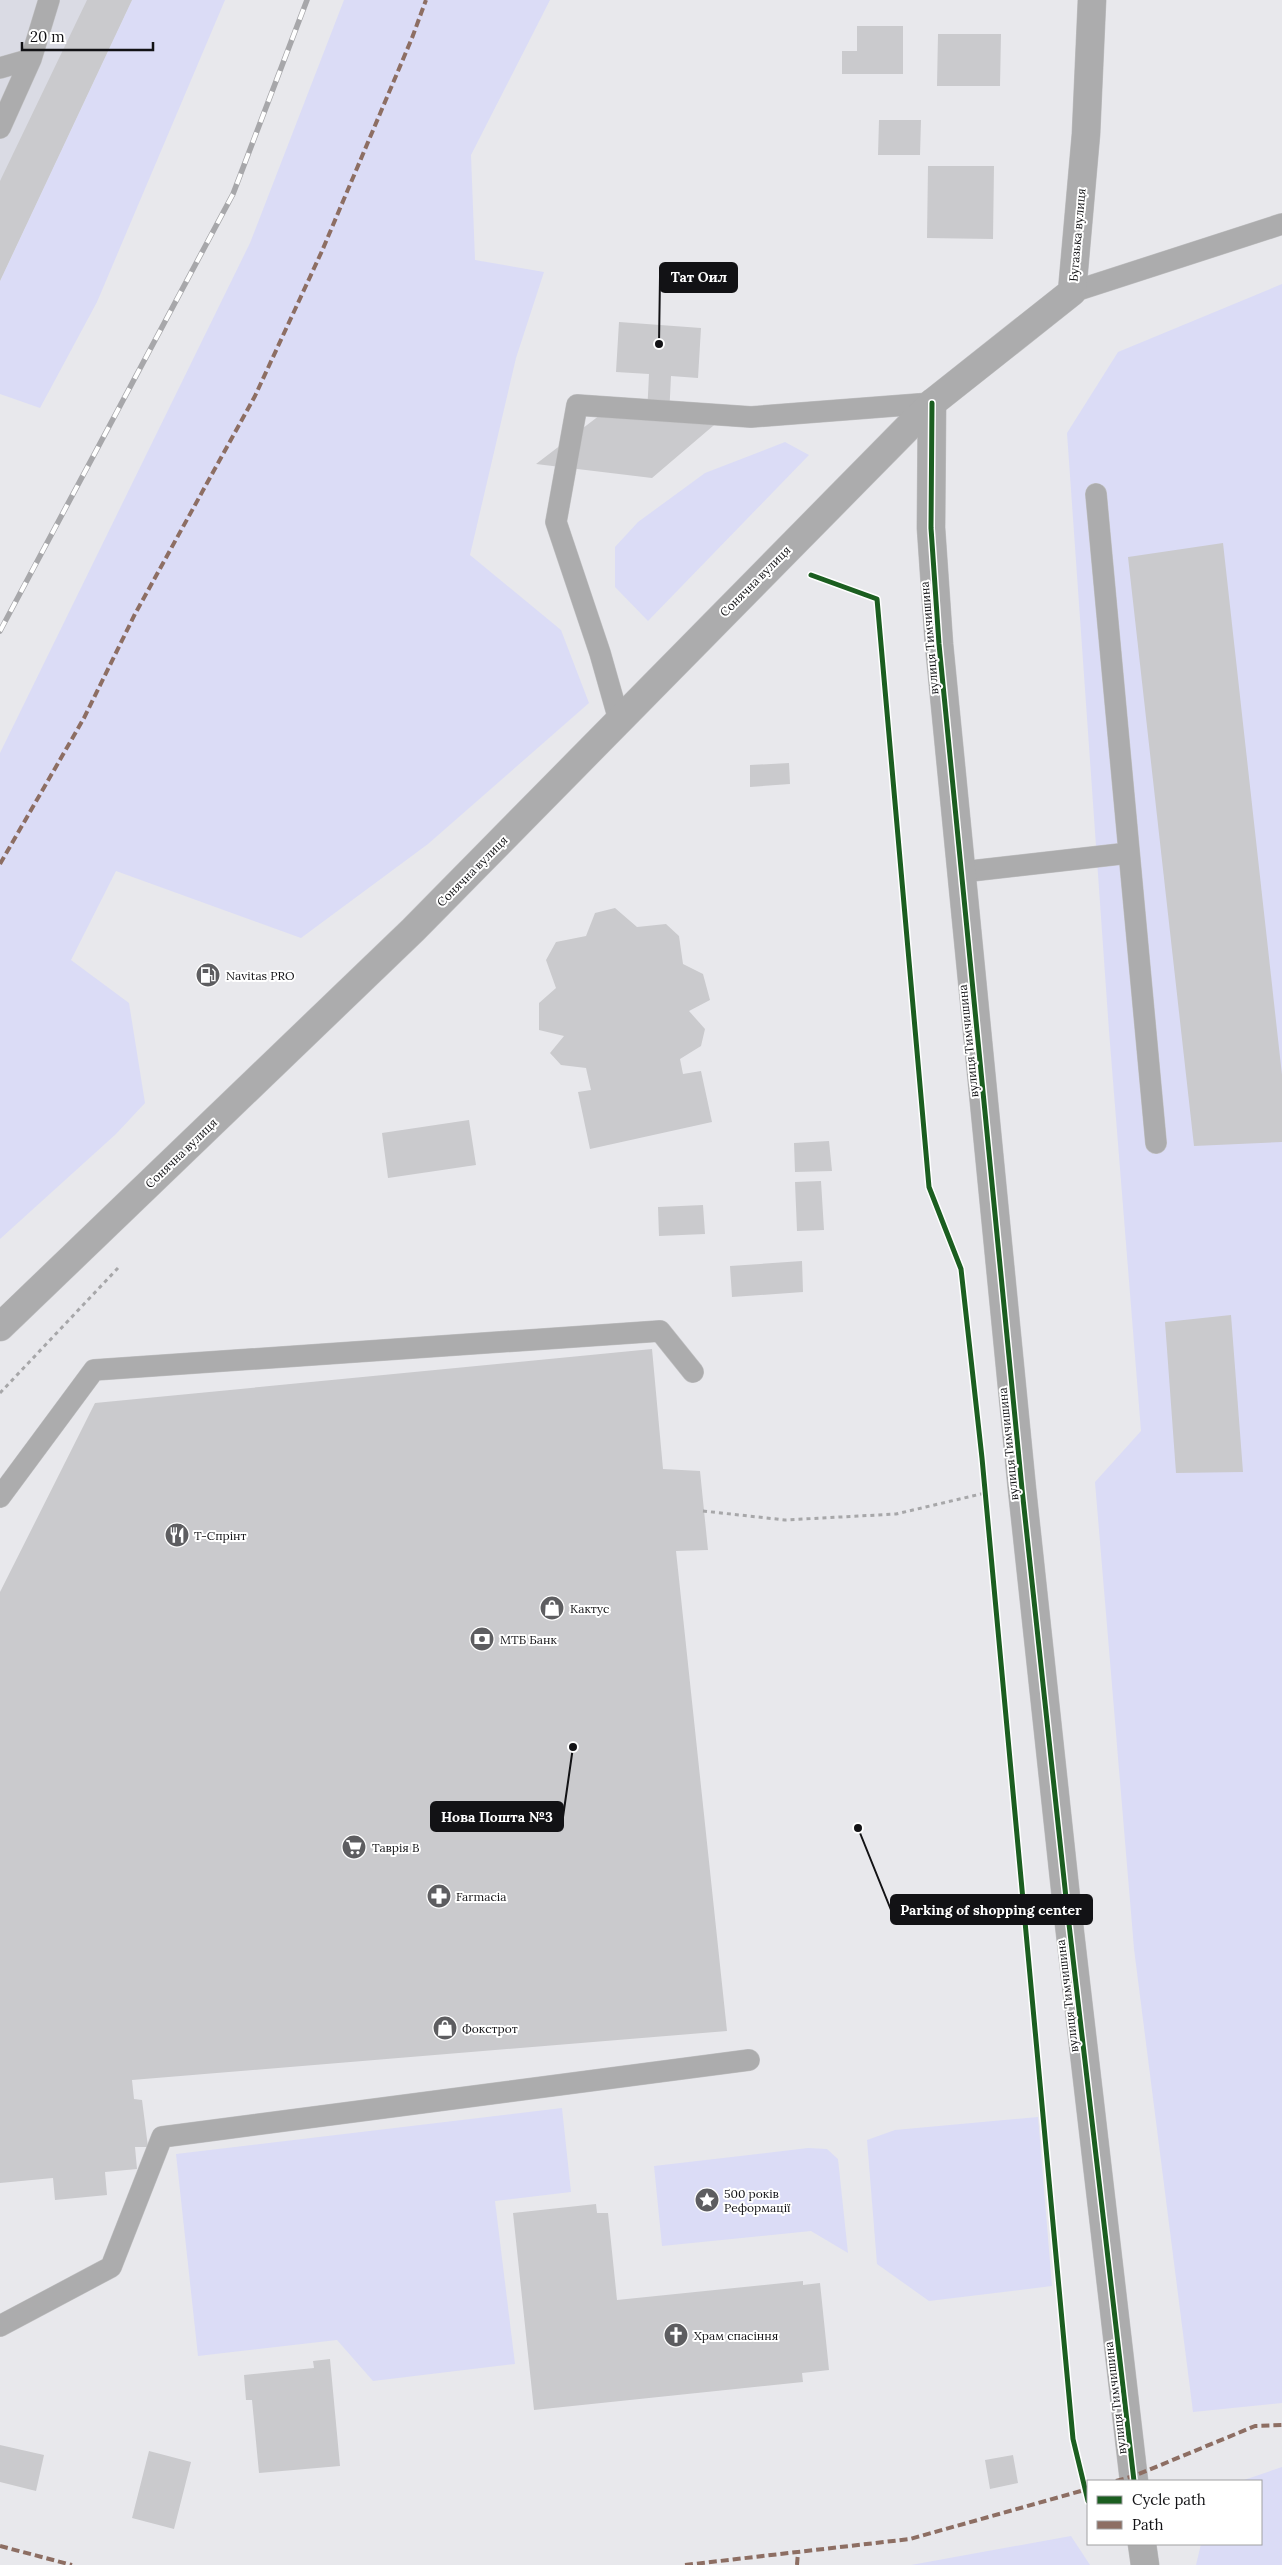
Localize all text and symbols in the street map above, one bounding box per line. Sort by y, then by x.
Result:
scale bar [22,20,154,52]
text: 20 m [30,27,65,46]
street label: Бугазька вулиця [1065,188,1089,282]
callout: Тат Оил [660,263,737,292]
text: Тат Оил [671,268,727,286]
street label: Сонячна вулиця [716,542,794,620]
street label: вулиця Тимчишина [917,581,941,695]
street label: Сонячна вулиця [433,832,511,910]
fuel station icon: Navitas PRO [195,962,221,988]
place label: Navitas PRO [226,968,295,983]
street label: вулиця Тимчишина [955,984,981,1098]
street label: Сонячна вулиця [142,1115,220,1191]
street label: вулиця Тимчишина [995,1387,1021,1501]
restaurant icon: Т-Спрінт [164,1522,190,1548]
place label: Т-Спрінт [194,1528,247,1543]
shop icon: Кактус [539,1595,565,1621]
place label: Кактус [570,1601,609,1616]
bank icon: МТБ Банк [469,1626,495,1652]
place label: МТБ Банк [500,1632,557,1647]
callout: Нова Пошта №3 [431,1802,563,1831]
text: Нова Пошта №3 [441,1808,553,1826]
supermarket icon: Таврія В [341,1834,367,1860]
place label: Таврія В [372,1840,420,1855]
pharmacy icon: Farmacia [426,1883,452,1909]
place label: Farmacia [456,1889,506,1904]
callout: Parking of shopping center [891,1895,1092,1924]
text: Parking of shopping center [900,1901,1082,1919]
street label: вулиця Тимчишина [1053,1939,1081,2053]
shop icon: Фокстрот [432,2015,458,2041]
place label: Фокстрот [462,2021,518,2036]
place label: 500 років Реформації [724,2186,791,2215]
place icon: 500 років Реформації [694,2187,720,2213]
church icon: Храм спасіння [663,2322,689,2348]
place label: Храм спасіння [694,2328,778,2343]
street label: вулиця Тимчишина [1101,2341,1129,2455]
legend [1087,2480,1262,2545]
text: Cycle path [1132,2490,1206,2509]
text: Path [1132,2515,1163,2534]

